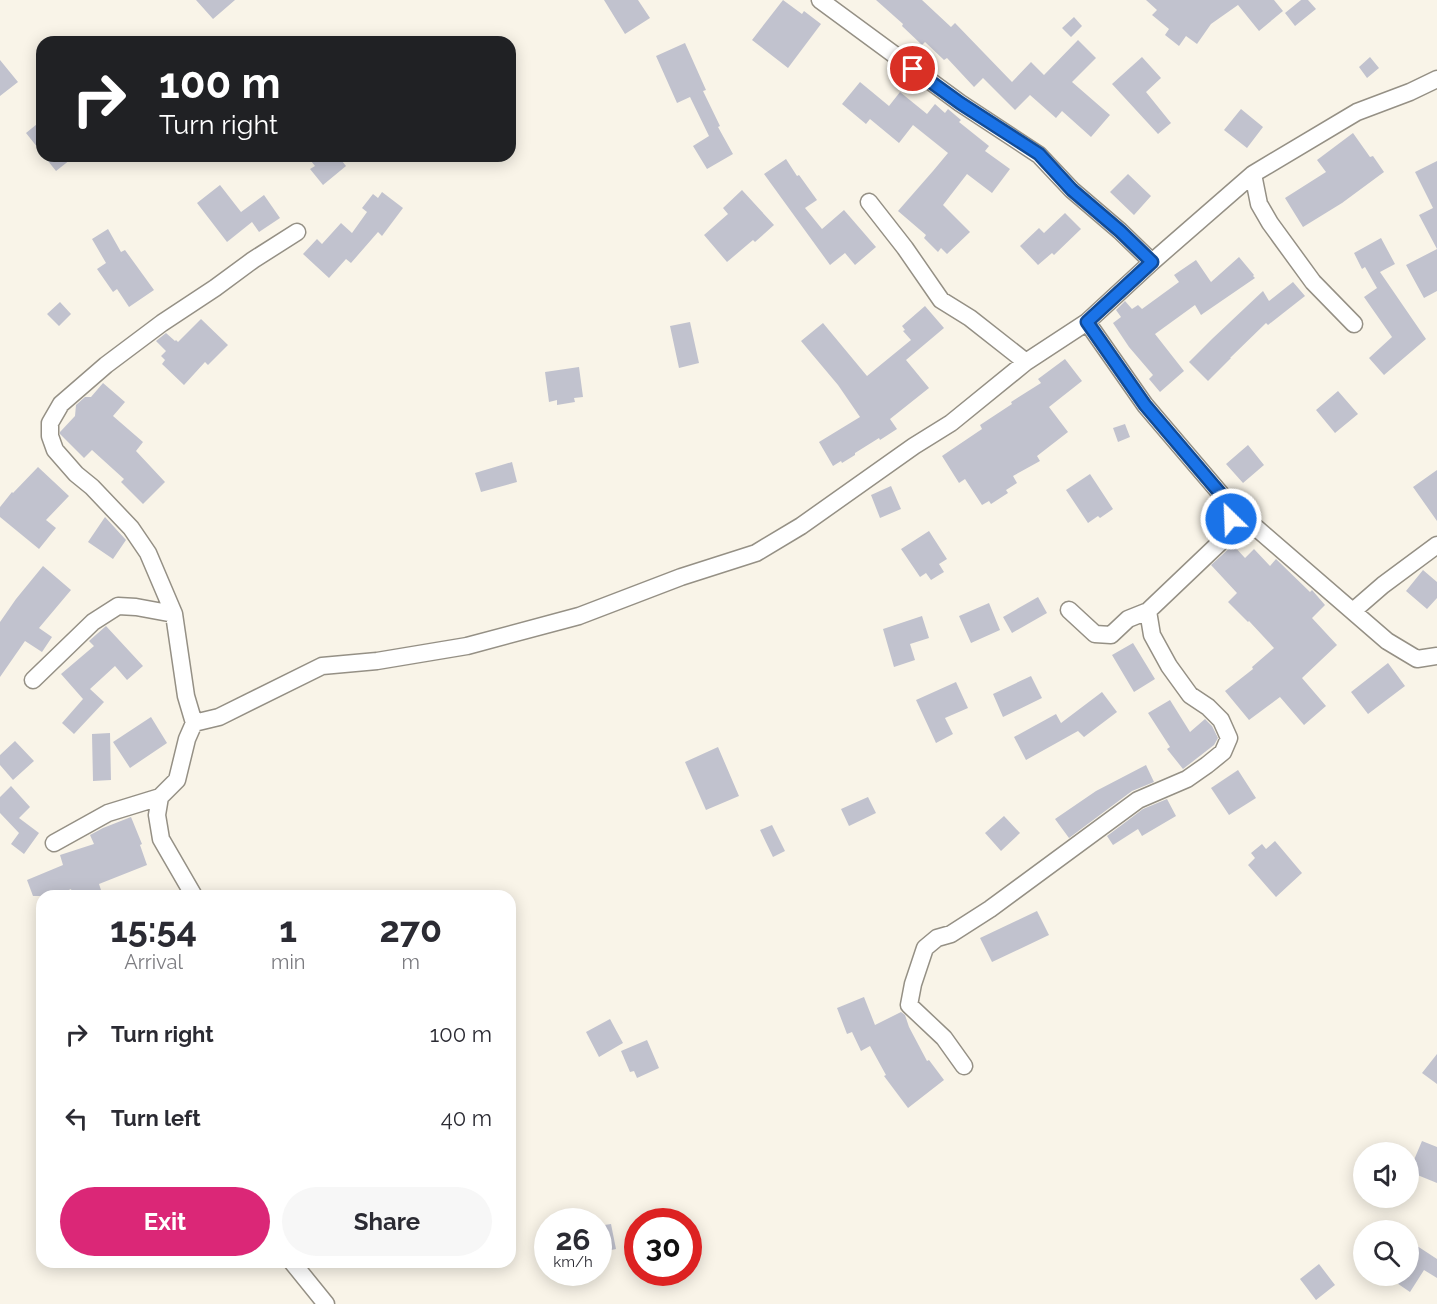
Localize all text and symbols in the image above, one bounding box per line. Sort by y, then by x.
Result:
pin [887,43,938,94]
icon: arrive [896,52,929,85]
text: 100 m [159,59,281,108]
icon: right [60,60,138,138]
text: Turn right [159,109,278,140]
position arrow [1199,487,1263,551]
text: 15:54 [110,908,197,950]
text: 1 [279,908,297,950]
text: 270 [379,908,442,950]
text: Arrival [124,950,183,974]
text: min [271,950,305,974]
text: m [402,950,420,974]
icon: right [60,1018,93,1051]
text: Turn right [111,1021,214,1047]
text: 100 m [430,1021,492,1047]
icon: left [60,1102,93,1135]
text: Turn left [111,1105,201,1131]
text: 40 m [441,1105,492,1131]
map controls [1353,1142,1419,1286]
button: sound [1353,1142,1419,1208]
button: Exit [60,1187,270,1256]
button: Share [282,1187,492,1256]
speed limit sign: 30 [624,1208,702,1286]
button: search [1353,1220,1419,1286]
text: 26 [555,1222,591,1257]
text: km/h [553,1253,593,1271]

